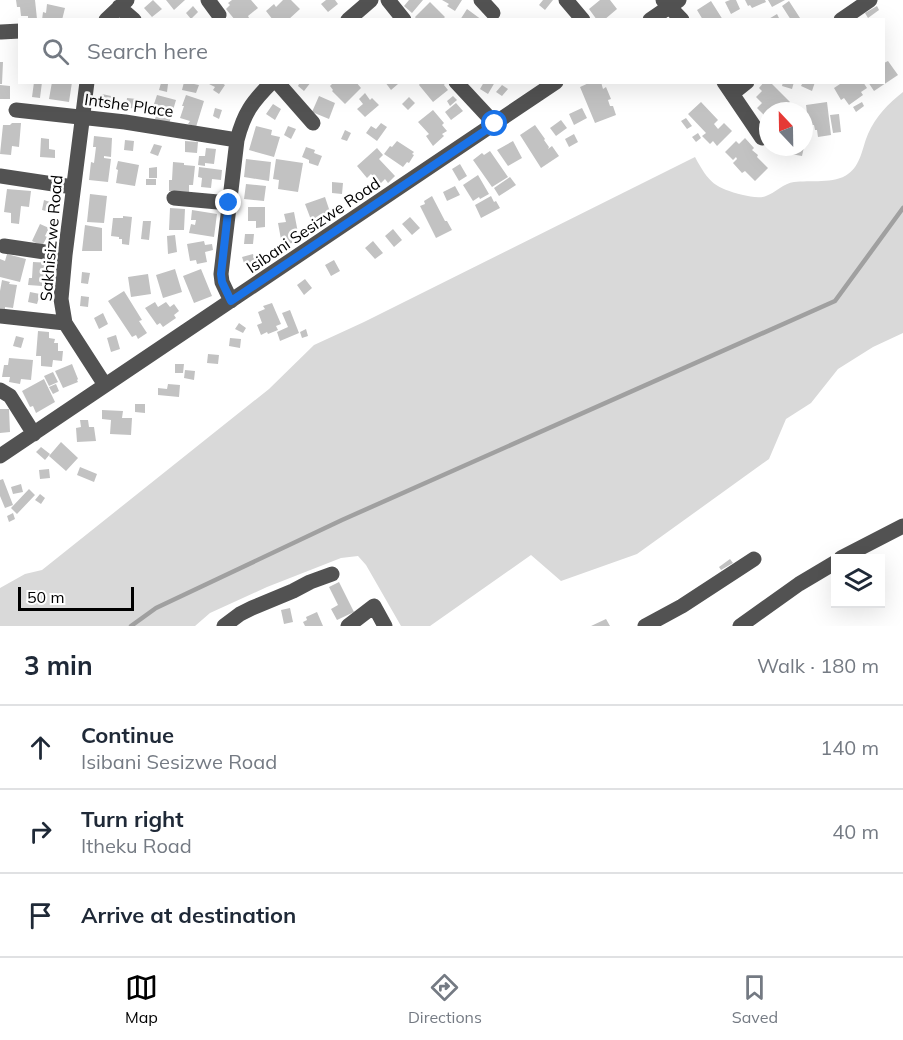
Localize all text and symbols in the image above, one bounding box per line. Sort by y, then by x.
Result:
search box [18,18,885,84]
icon: search [39,35,72,68]
text: Search here [87,37,208,65]
street label: Intshe Place [83,89,175,121]
north arrow [759,102,813,156]
route start [481,110,507,136]
street label: Isibani Sesizwe Road [242,173,384,277]
street label: Sakhisizwe Road [36,174,66,302]
route end [215,189,241,215]
map controls [831,554,885,608]
button: layers [831,554,885,608]
scale bar [18,584,134,612]
text: 50 m [27,587,64,607]
text: 3 min [24,649,93,682]
text: Walk · 180 m [757,653,879,678]
text: Continue [81,721,174,749]
icon: ahead [24,731,57,764]
text: 140 m [820,735,879,760]
text: Isibani Sesizwe Road [81,749,277,774]
text: Turn right [81,805,184,833]
icon: right [24,815,57,848]
text: 40 m [832,819,879,844]
text: Itheku Road [81,833,192,858]
icon: arrive [24,899,57,932]
text: Arrive at destination [81,901,296,929]
tab: Map [125,971,158,1027]
tab: Directions [408,971,482,1027]
tab: Saved [732,971,778,1027]

